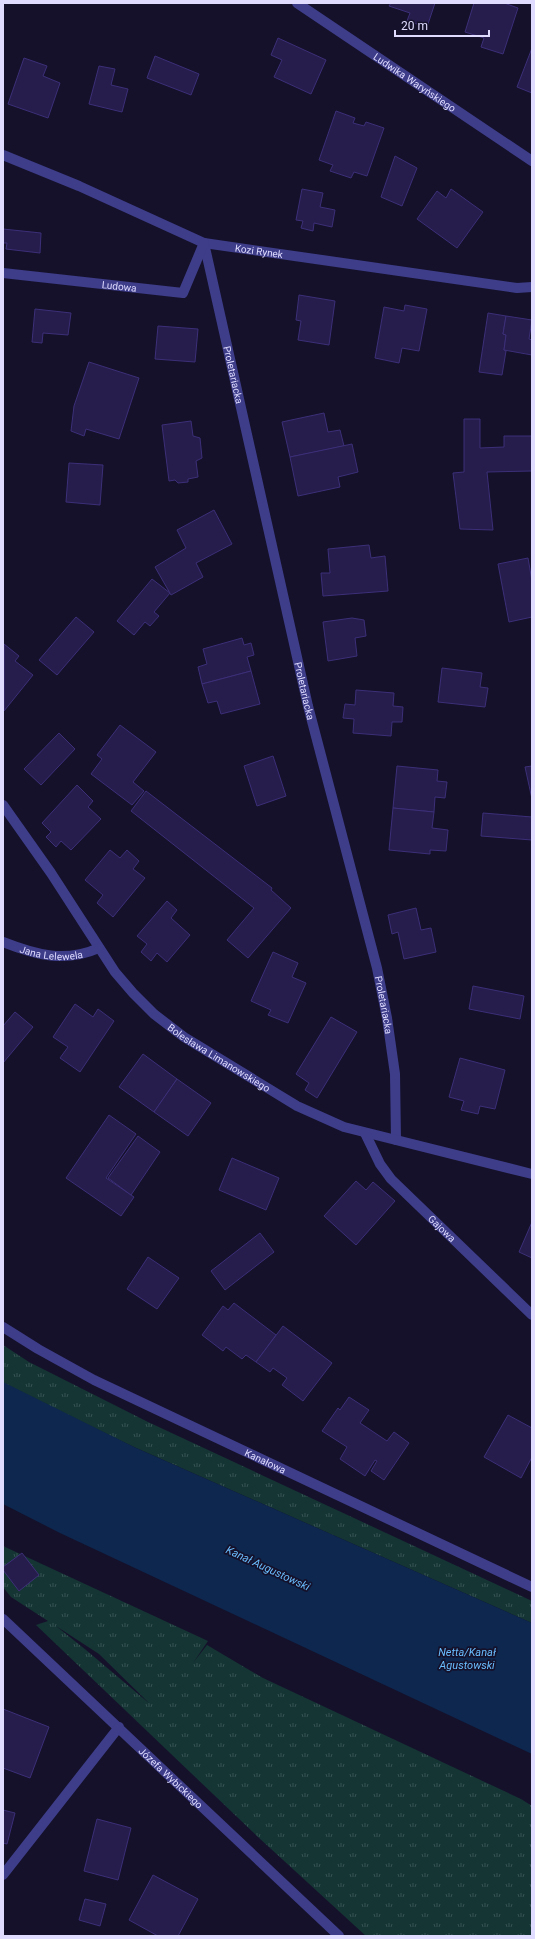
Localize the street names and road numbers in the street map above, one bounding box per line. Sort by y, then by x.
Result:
street label: Ludwika Waryńskiego [371,51,458,114]
street label: Kozi Rynek [234,243,285,260]
street label: Ludowa [101,279,137,294]
street label: Proletariacka [221,345,245,405]
street label: Proletariacka [292,661,316,721]
street label: Jana Lelewela [18,944,84,962]
street label: Proletariacka [373,975,394,1035]
street label: Bolesława Limanowskiego [166,1022,272,1094]
street label: Gajowa [426,1213,458,1244]
street label: Kanałowa [243,1447,288,1476]
street label: Józefa Wybickiego [136,1745,205,1811]

